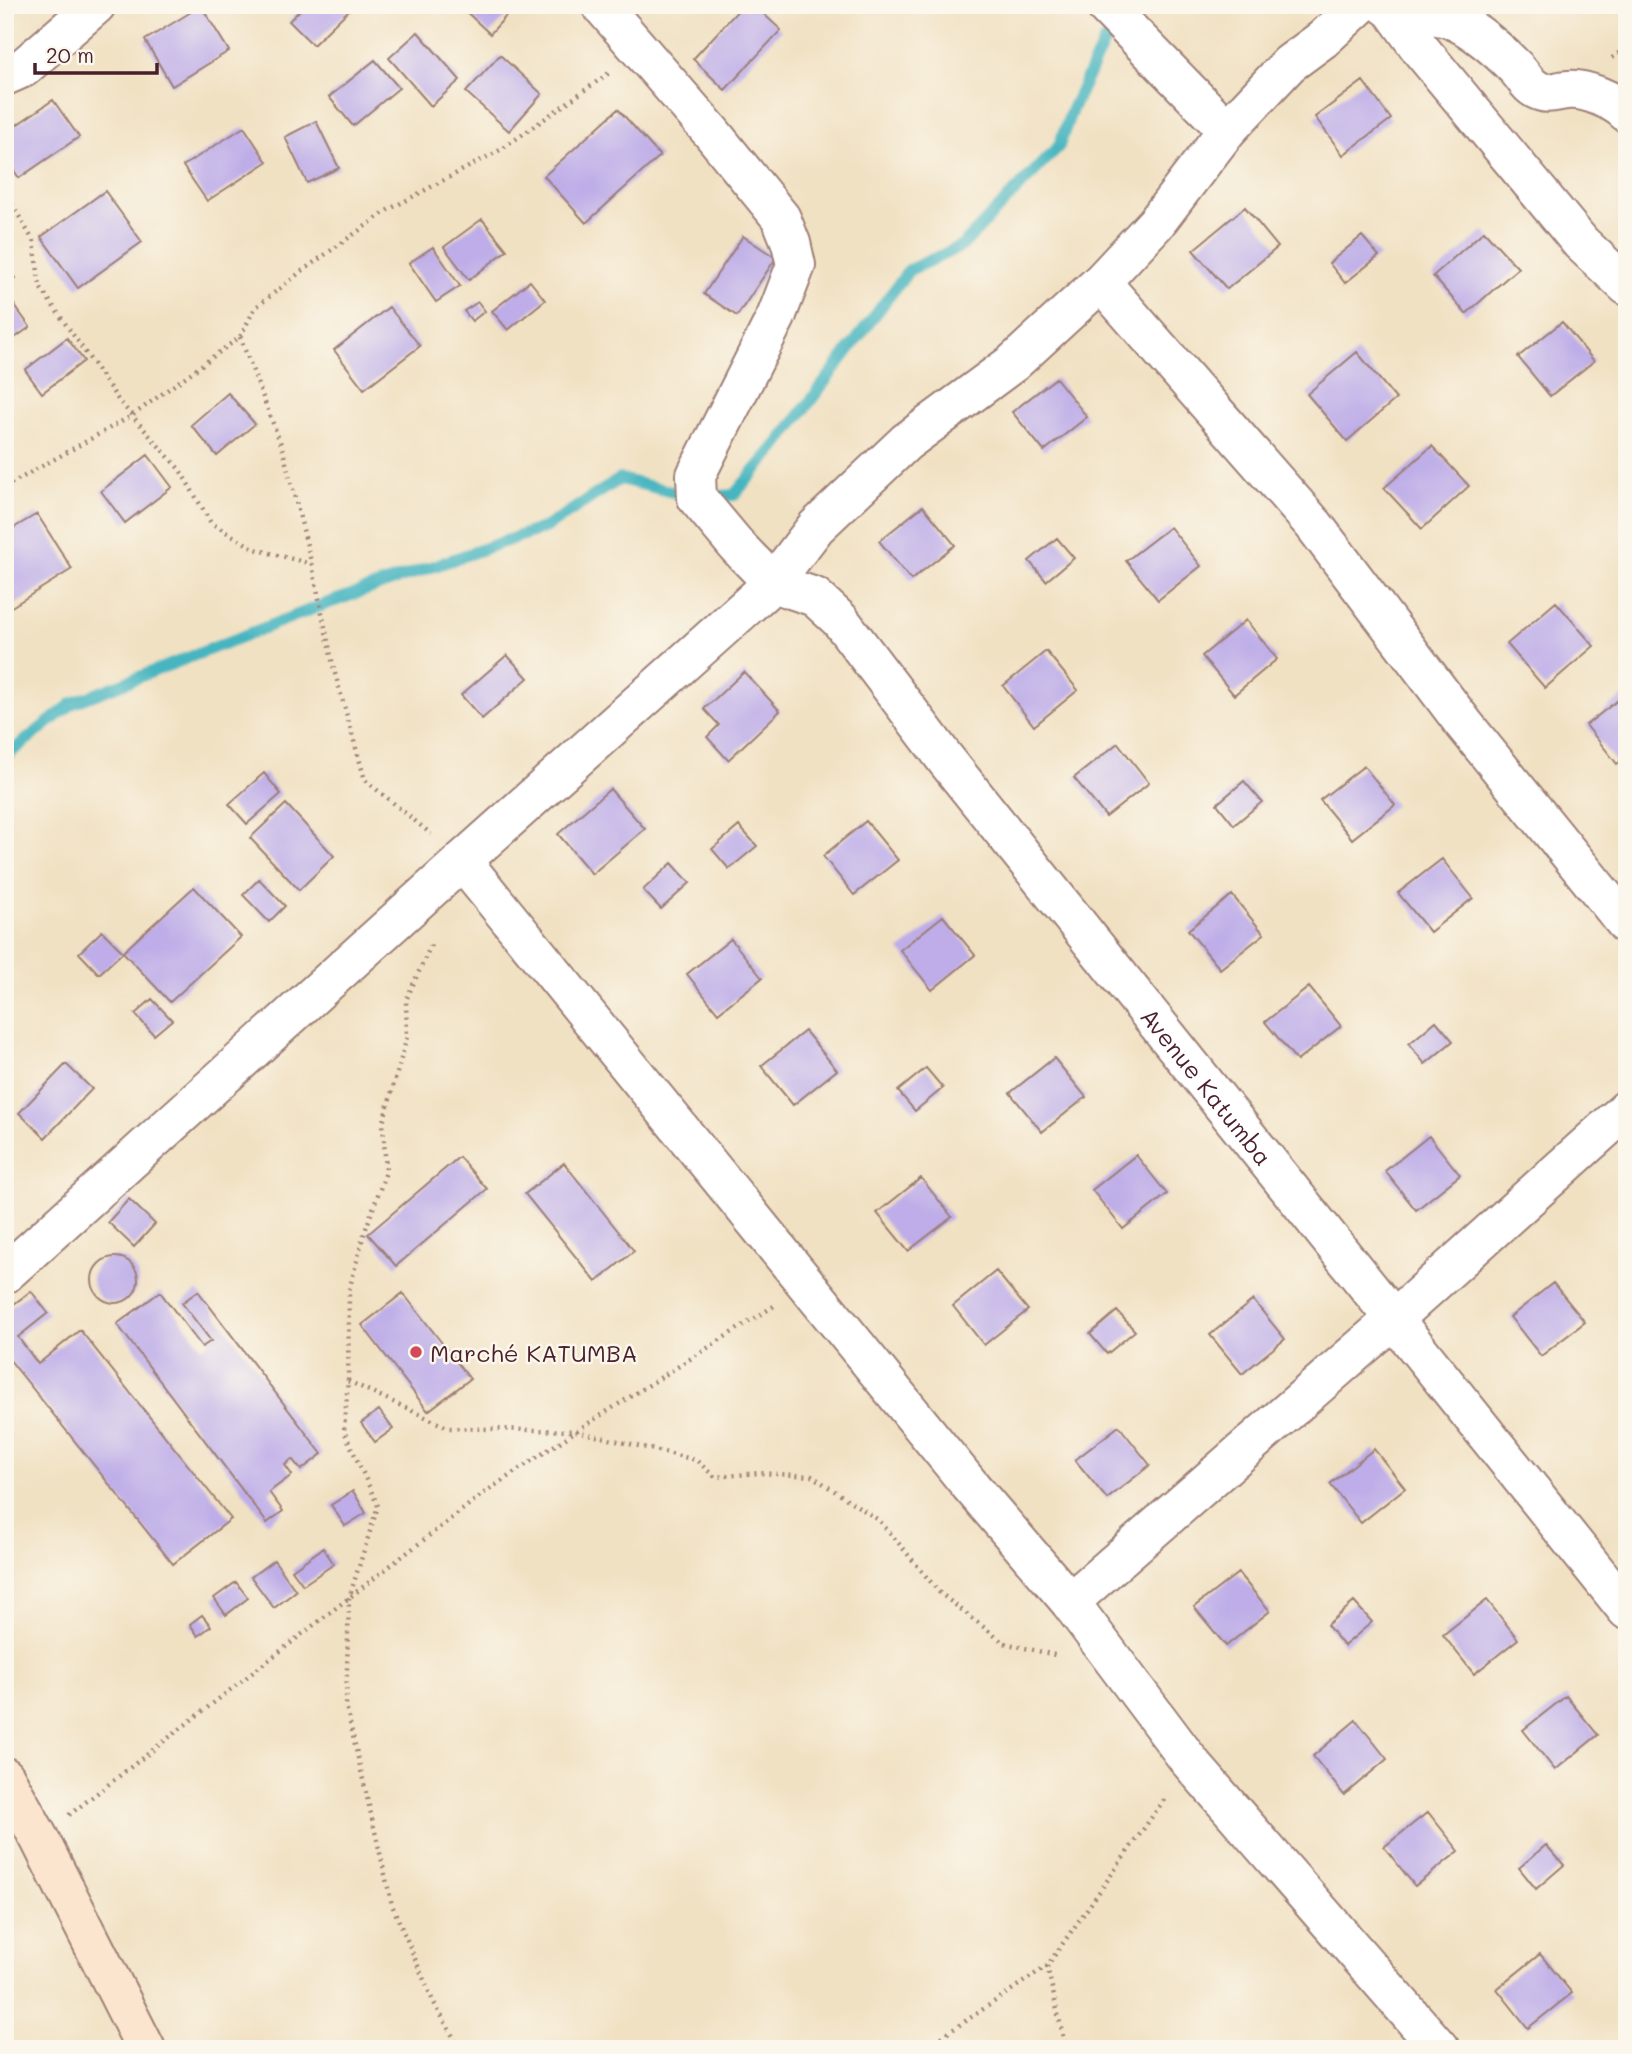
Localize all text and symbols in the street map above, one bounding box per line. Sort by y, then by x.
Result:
scale bar [35,32,158,76]
text: 20 m [46,41,94,68]
street label: Avenue Katumba [1135,1001,1280,1171]
place label: Marché KATUMBA [430,1337,638,1368]
marker: Marché KATUMBA [408,1344,424,1360]

